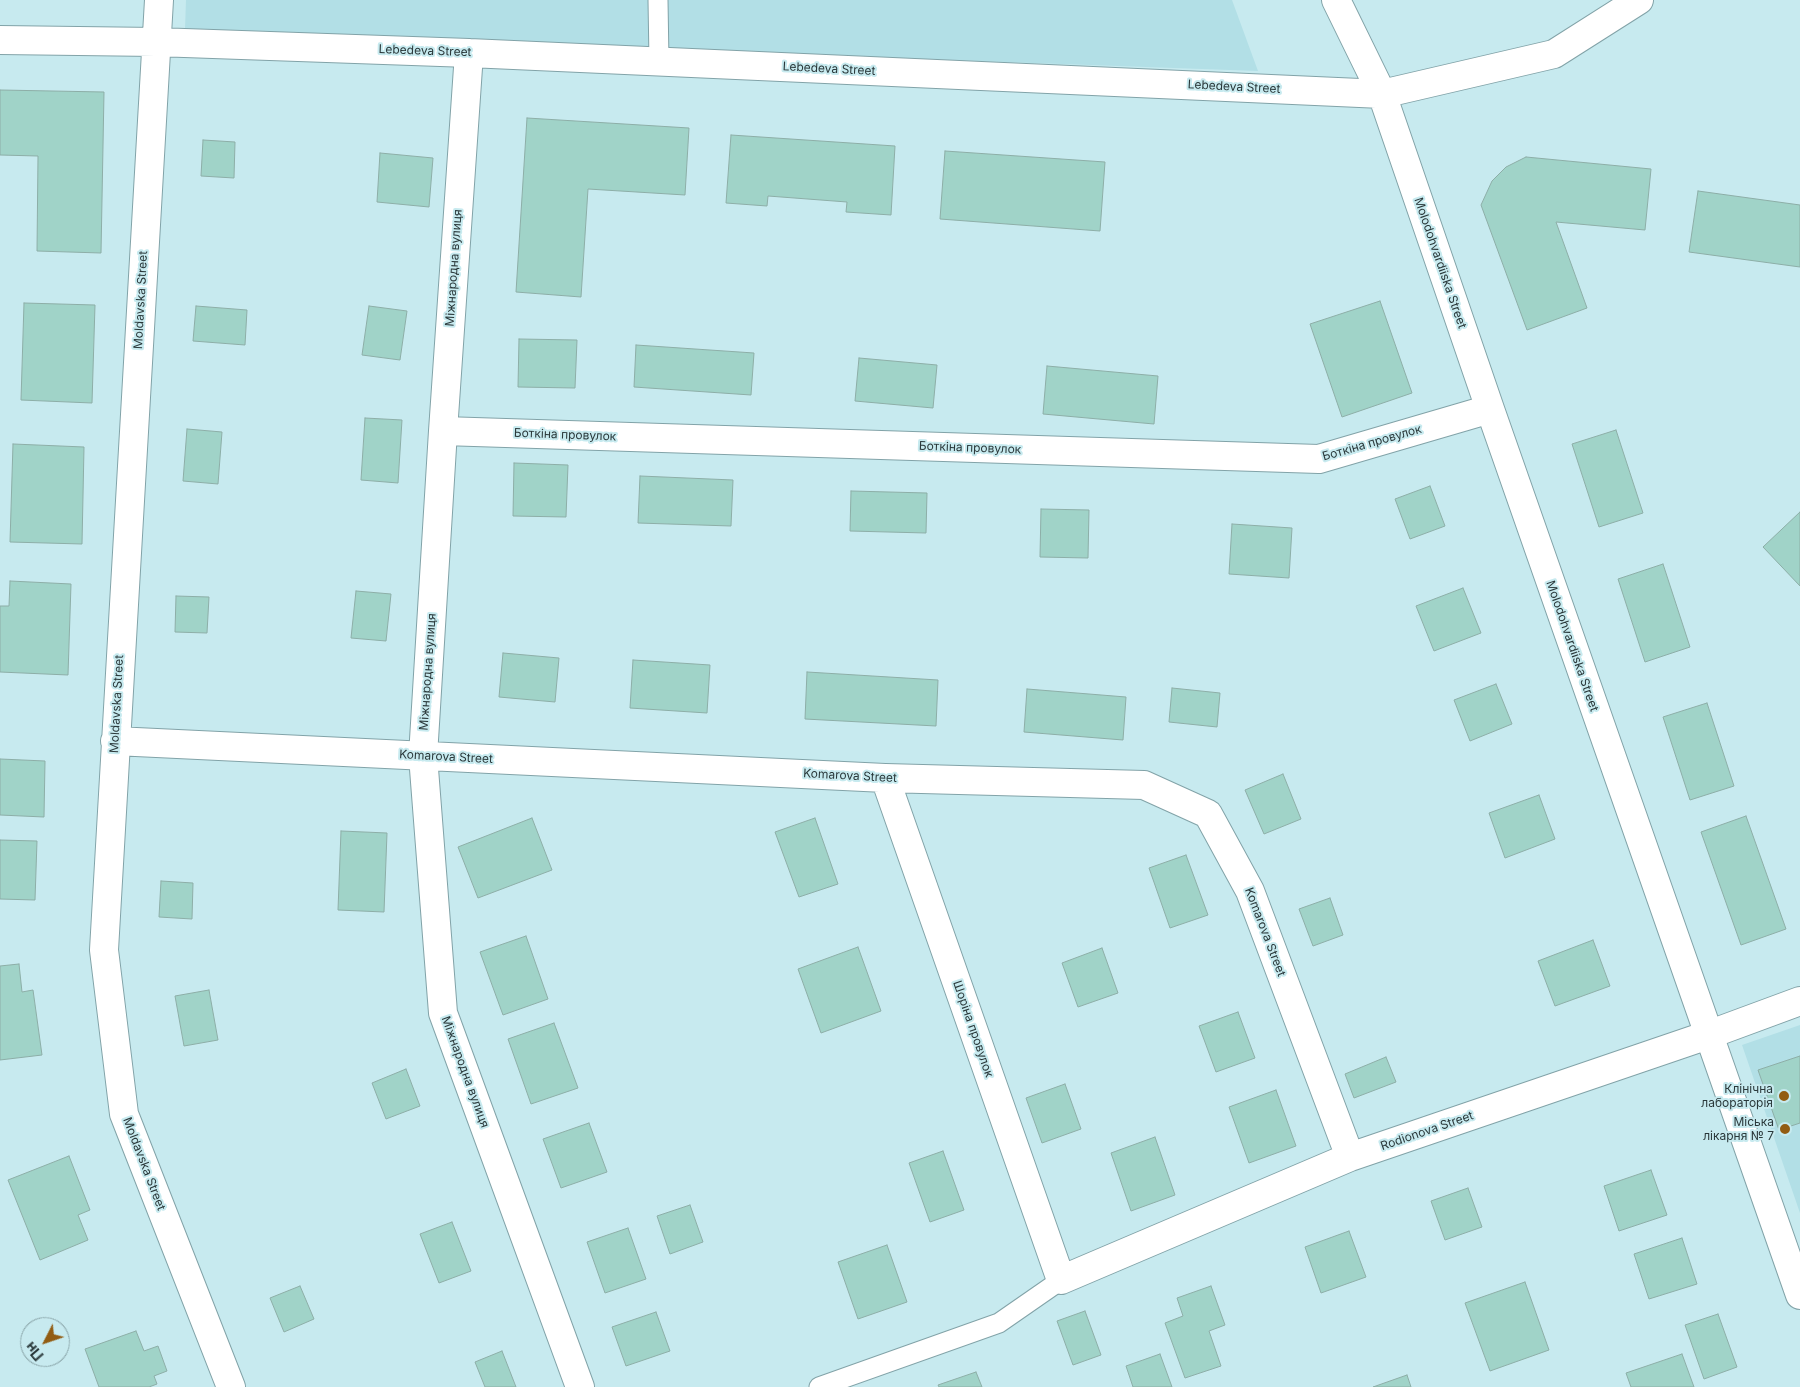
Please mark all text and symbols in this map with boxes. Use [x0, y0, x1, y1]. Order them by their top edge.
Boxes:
street label: Lebedeva Street [378, 42, 472, 60]
street label: Lebedeva Street [782, 59, 876, 79]
street label: Lebedeva Street [1187, 77, 1281, 97]
street label: Molodohvardiiska Street [1411, 196, 1469, 330]
street label: Міжнародна вулиця [443, 209, 465, 327]
street label: Moldavska Street [131, 250, 151, 350]
street label: Боткіна провулок [1321, 422, 1423, 464]
street label: Боткіна провулок [514, 426, 616, 444]
street label: Боткіна провулок [919, 439, 1021, 457]
street label: Molodohvardiiska Street [1543, 579, 1601, 713]
street label: Міжнародна вулиця [417, 613, 439, 731]
street label: Moldavska Street [107, 654, 127, 754]
street label: Komarova Street [399, 747, 493, 767]
street label: Komarova Street [803, 766, 897, 786]
street label: Komarova Street [1241, 886, 1289, 978]
street label: Шоріна провулок [950, 979, 996, 1079]
street label: Міжнародна вулиця [438, 1014, 492, 1130]
place label: Клінічна лабораторія [1701, 1082, 1773, 1110]
marker: Клінічна лабораторія [1777, 1089, 1791, 1103]
street label: Rodionova Street [1379, 1108, 1475, 1154]
street label: Moldavska Street [120, 1115, 168, 1213]
place label: Міська лікарня № 7 [1703, 1115, 1774, 1143]
marker: Міська лікарня № 7 [1778, 1122, 1792, 1136]
north arrow [20, 1317, 70, 1367]
text: Пн [21, 1339, 47, 1364]

